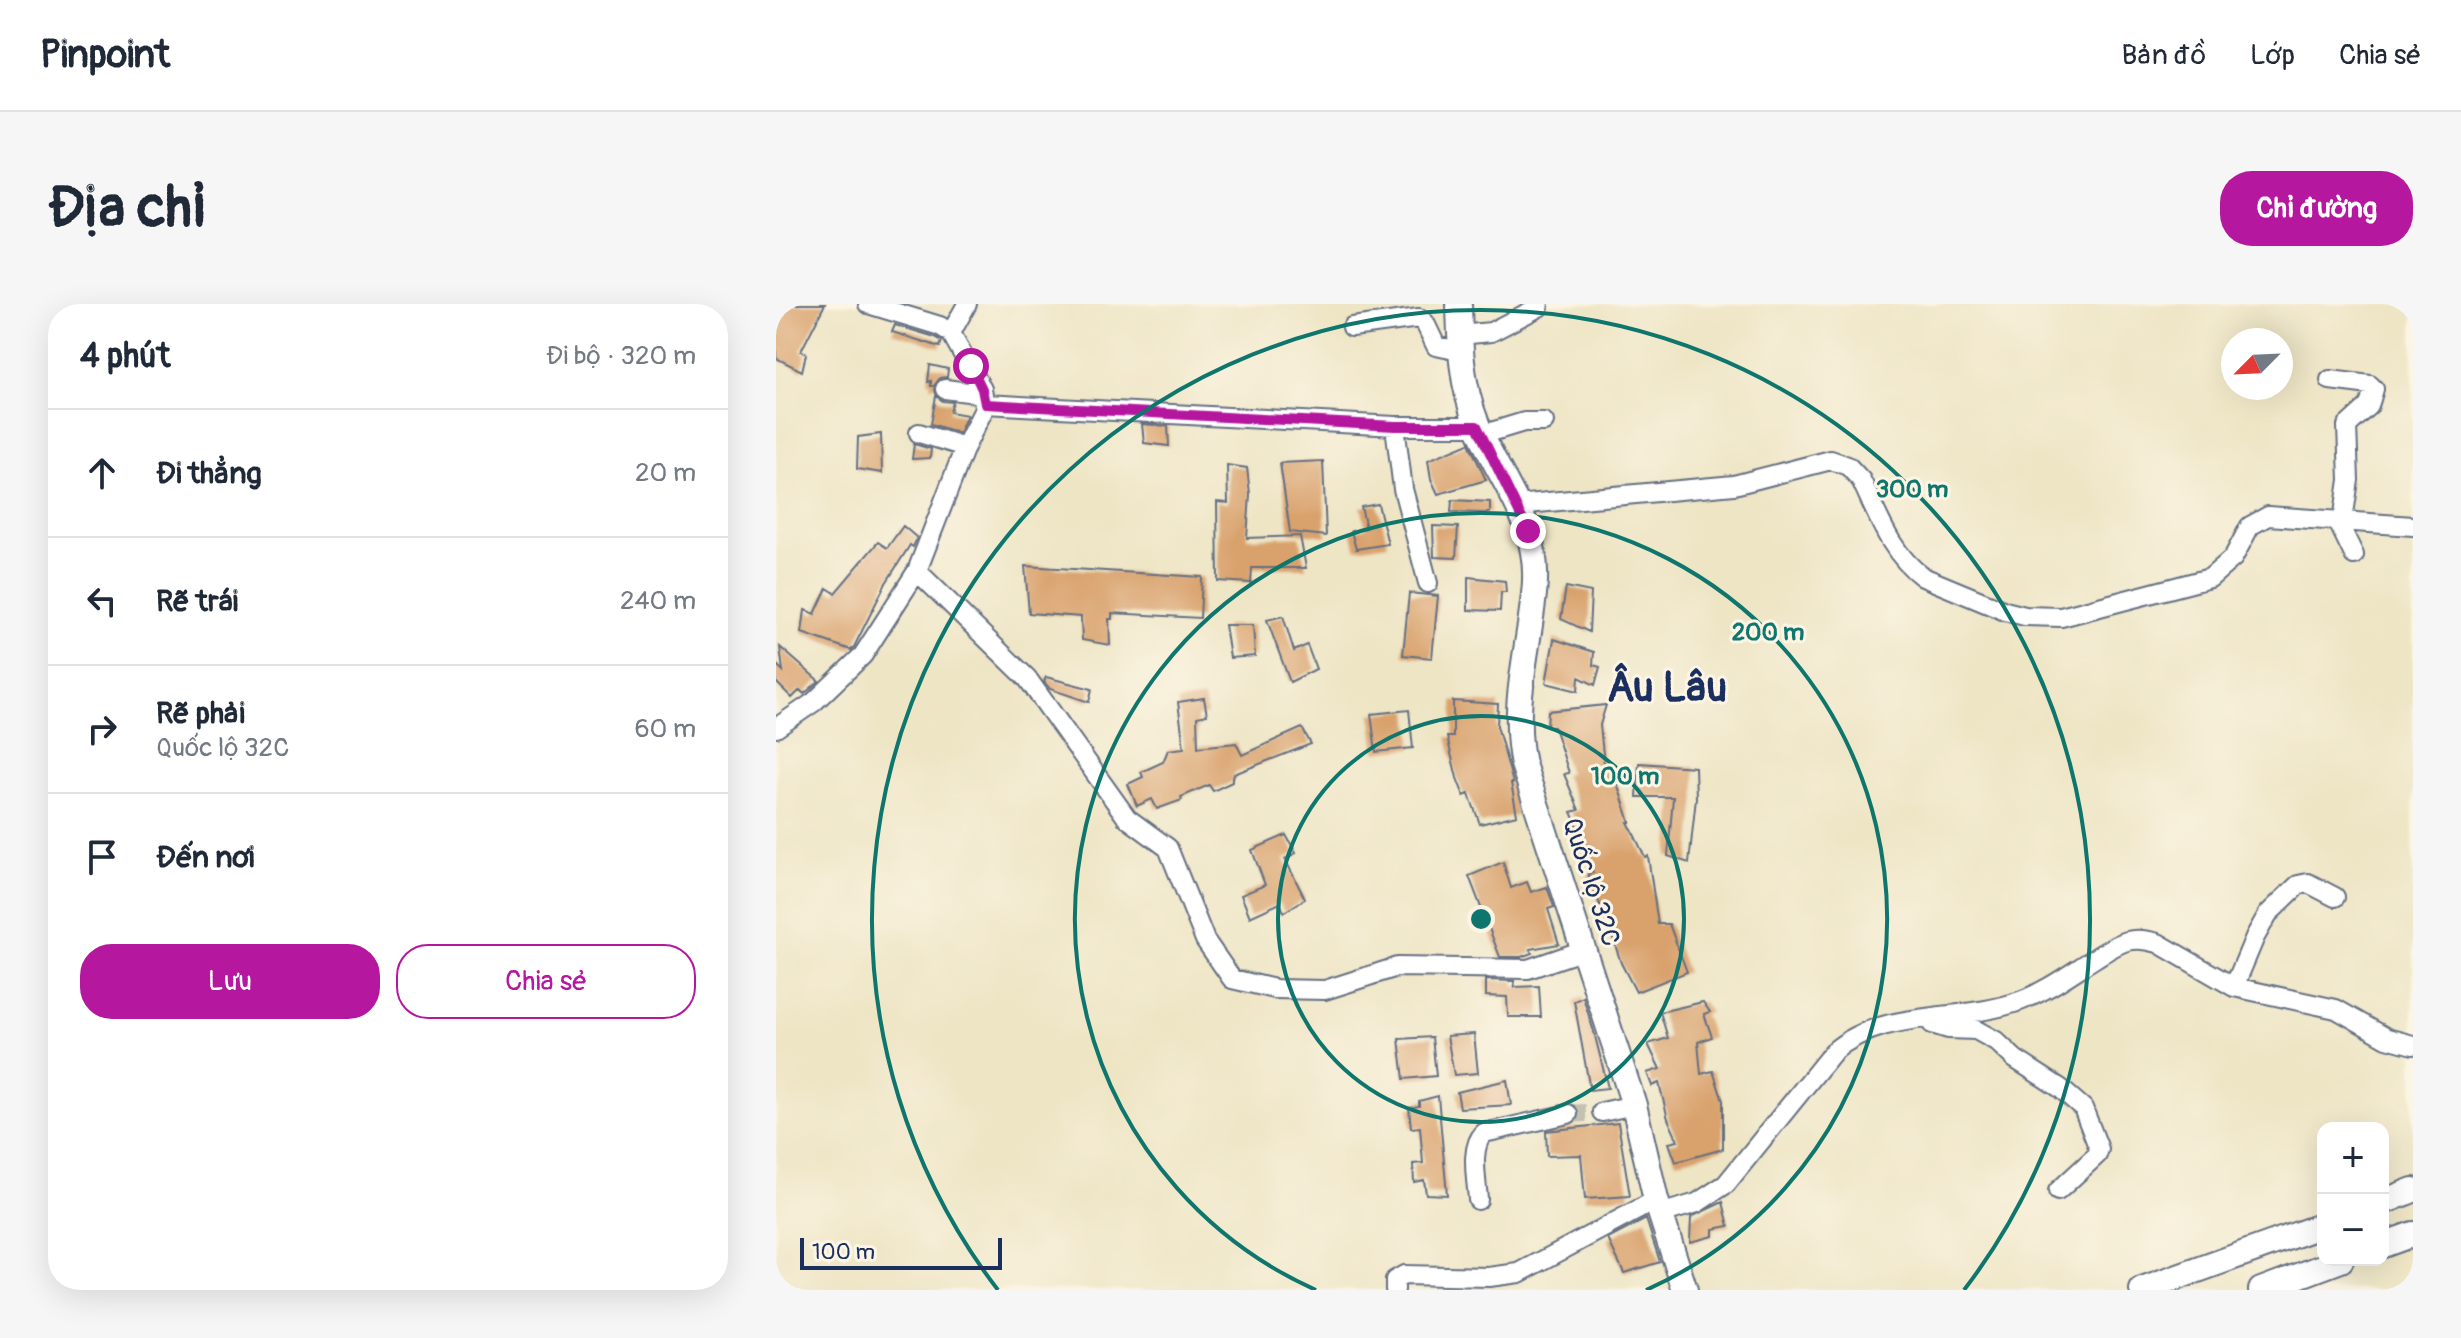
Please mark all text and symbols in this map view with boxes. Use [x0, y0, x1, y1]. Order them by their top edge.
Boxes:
text: Pinpoint [40, 31, 170, 79]
text: Bản đồ [2122, 38, 2206, 73]
text: Lớp [2250, 38, 2295, 73]
text: Chia sẻ [2339, 38, 2421, 73]
button: Chỉ đường [2220, 171, 2413, 246]
text: Địa chỉ [48, 174, 206, 243]
north arrow [2221, 328, 2293, 400]
text: 4 phút [80, 335, 170, 378]
text: Đi bộ · 320 m [546, 340, 696, 372]
route start [953, 348, 989, 384]
icon: ahead [80, 451, 124, 495]
text: Đi thẳng [156, 455, 262, 492]
text: 20 m [635, 457, 696, 489]
text: 300 m [1876, 475, 1948, 504]
route end [1510, 513, 1546, 549]
icon: left [80, 579, 124, 623]
text: Rẽ trái [156, 583, 238, 620]
text: 240 m [620, 585, 696, 617]
text: 200 m [1732, 618, 1804, 647]
district label: Âu Lâu [1607, 662, 1727, 714]
text: Rẽ phải [156, 695, 245, 732]
icon: right [80, 707, 124, 751]
text: 60 m [634, 713, 696, 745]
text: Quốc lộ 32C [156, 732, 289, 764]
text: 100 m [1591, 762, 1659, 791]
street label: Quốc lộ 32C [1555, 814, 1627, 950]
icon: arrive [80, 835, 124, 879]
text: Đến nơi [156, 839, 254, 876]
centre of rings [1467, 905, 1495, 933]
button: Lưu [80, 944, 380, 1019]
button: Chia sẻ [396, 944, 696, 1019]
map controls [2317, 1122, 2389, 1266]
button: + [2317, 1122, 2389, 1194]
button: − [2317, 1194, 2389, 1266]
scale bar [800, 1234, 1002, 1270]
text: 100 m [812, 1238, 875, 1266]

